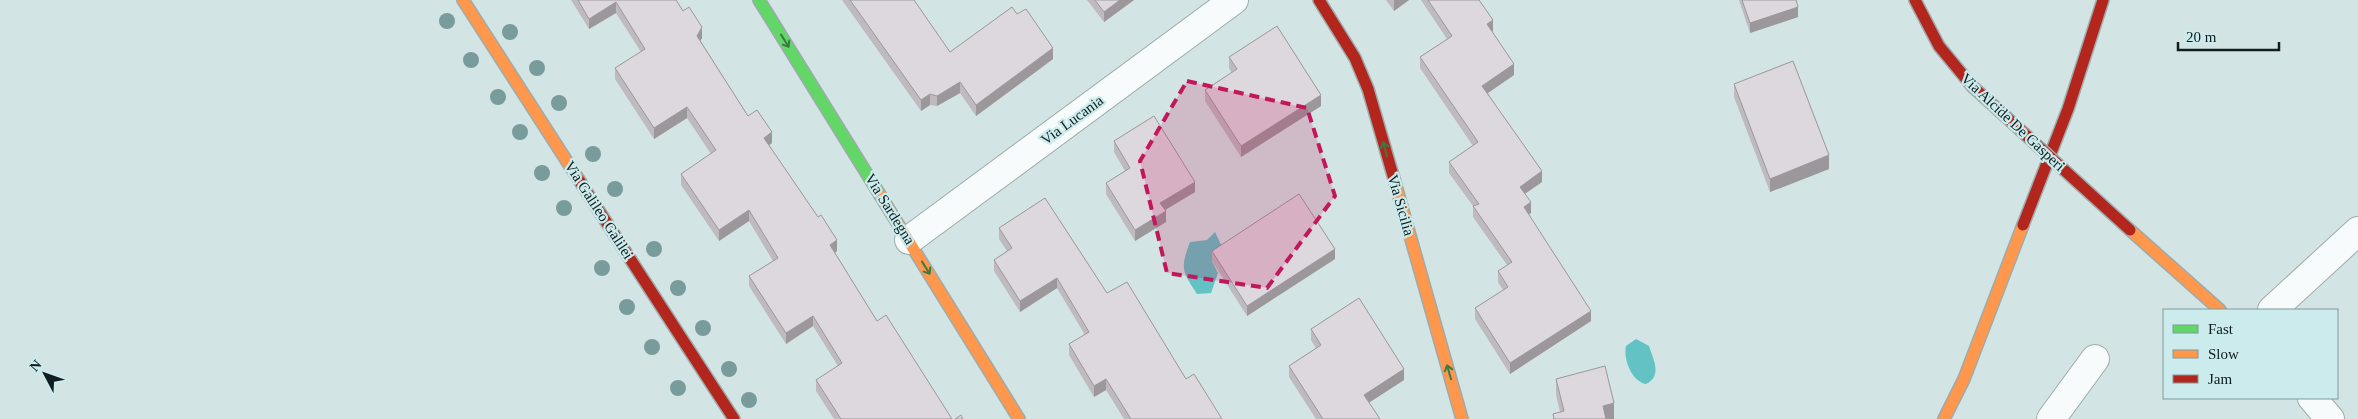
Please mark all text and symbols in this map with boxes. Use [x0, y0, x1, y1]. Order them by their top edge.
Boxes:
scale bar [2178, 20, 2279, 52]
text: 20 m [2186, 29, 2217, 45]
one-way arrow [780, 34, 790, 48]
street label: Via Alcide De Gasperi [1958, 70, 2068, 174]
street label: Via Lucania [1038, 92, 1106, 148]
one-way arrow [1379, 141, 1389, 157]
street label: Via Galileo Galilei [561, 158, 637, 262]
street label: Via Sardegna [862, 171, 918, 248]
street label: Via Sicilia [1385, 173, 1417, 238]
one-way arrow [922, 261, 932, 275]
legend [2163, 309, 2338, 399]
text: Fast [2208, 321, 2234, 337]
text: Slow [2208, 346, 2239, 362]
north arrow [20, 349, 70, 399]
text: N [27, 357, 45, 375]
one-way arrow [1443, 365, 1453, 381]
text: Jam [2208, 371, 2232, 387]

